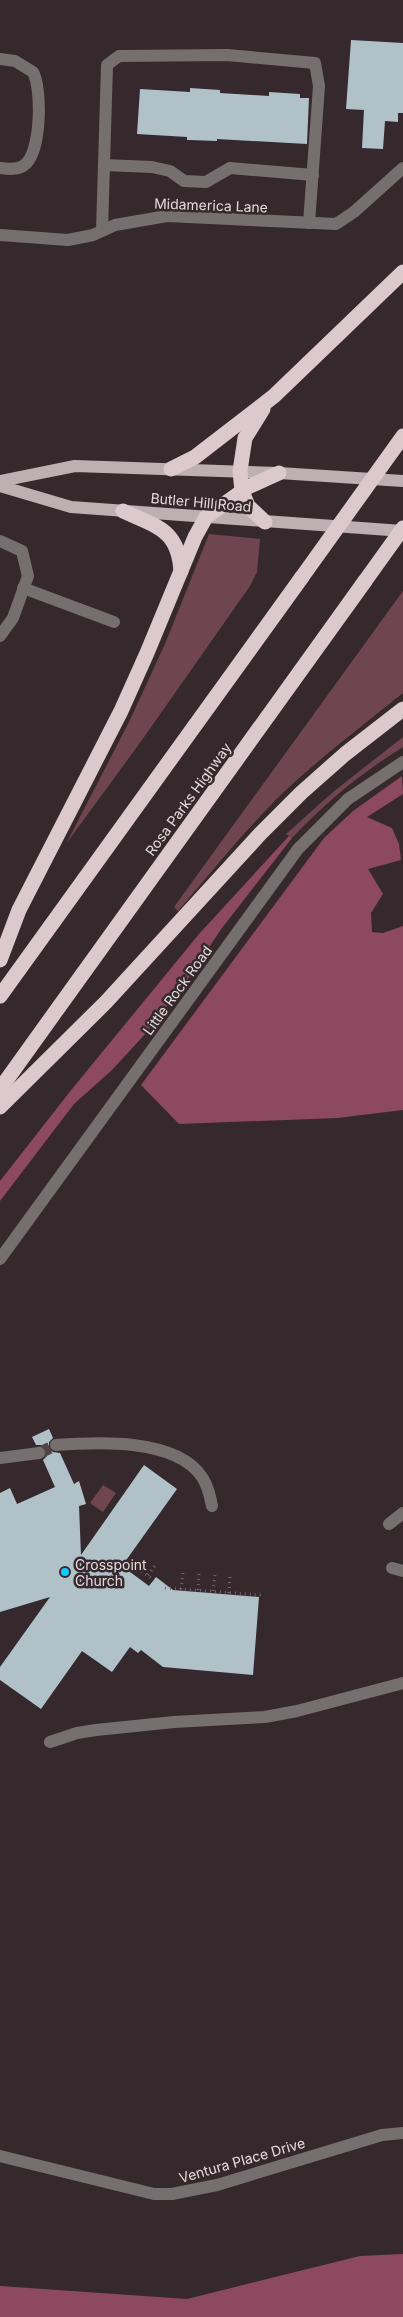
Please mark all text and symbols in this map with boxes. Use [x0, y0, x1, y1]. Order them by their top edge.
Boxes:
street label: Midamerica Lane [154, 195, 268, 215]
street label: Butler Hill Road [150, 489, 252, 515]
street label: Rosa Parks Highway [141, 739, 235, 859]
street label: Little Rock Road [139, 942, 215, 1038]
place label: Crosspoint Church [75, 1556, 147, 1589]
marker: Crosspoint Church [59, 1566, 71, 1578]
street label: Ventura Place Drive [177, 2134, 307, 2186]

